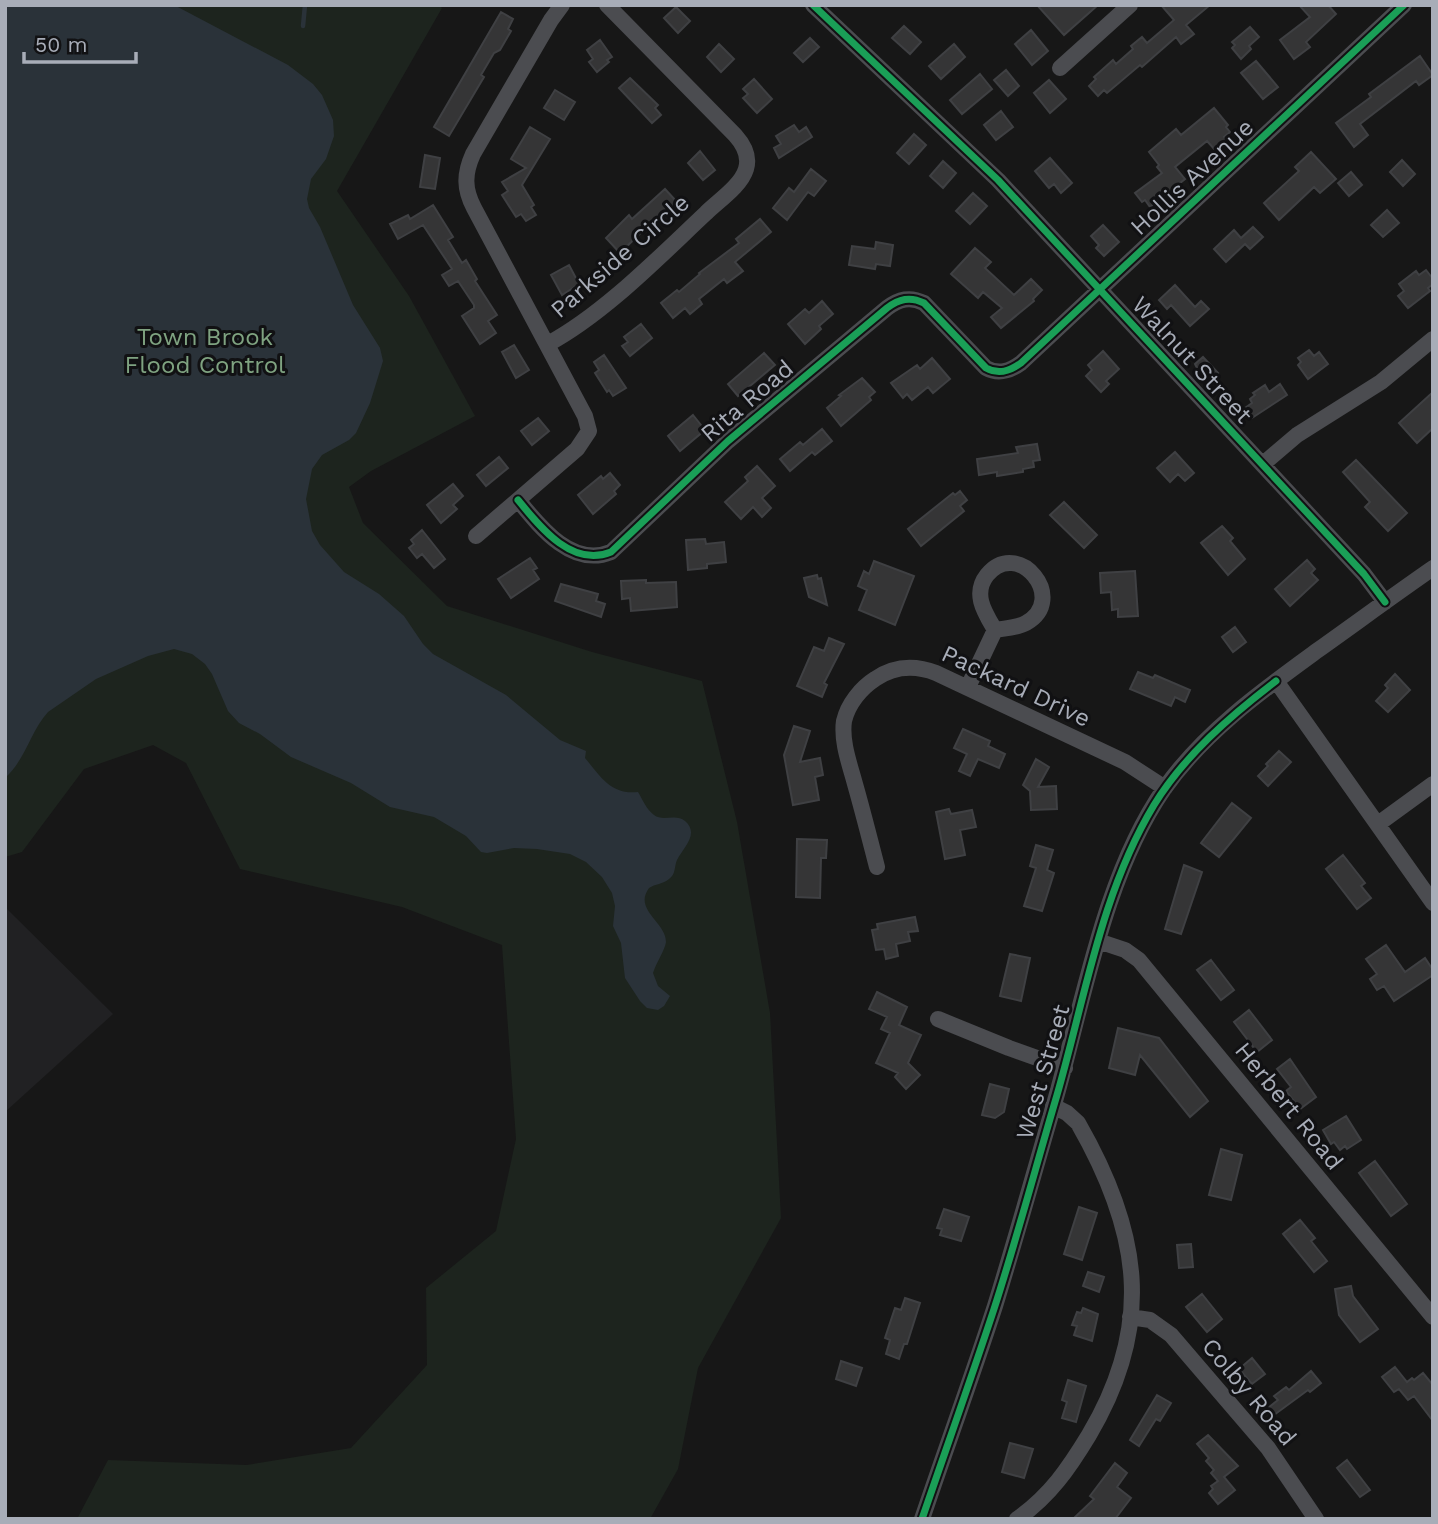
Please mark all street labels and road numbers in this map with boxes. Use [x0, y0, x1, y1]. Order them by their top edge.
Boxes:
street label: Hollis Avenue [1125, 113, 1259, 241]
street label: Parkside Circle [545, 188, 695, 324]
street label: Walnut Street [1126, 291, 1258, 429]
street label: Rita Road [695, 354, 799, 448]
street label: Packard Drive [937, 639, 1095, 733]
street label: West Street [1010, 1001, 1076, 1143]
street label: Herbert Road [1229, 1037, 1349, 1175]
street label: Colby Road [1196, 1333, 1302, 1451]

